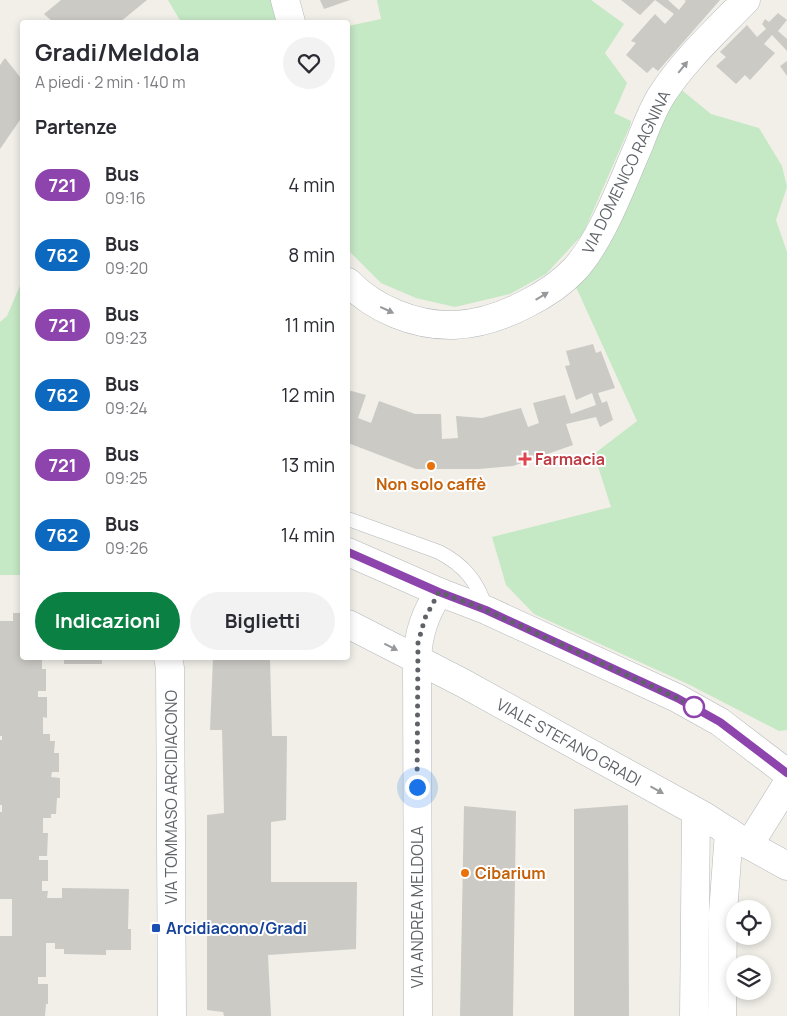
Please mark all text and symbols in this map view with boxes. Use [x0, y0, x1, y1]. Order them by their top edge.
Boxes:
text: Gradi/Meldola [35, 35, 200, 68]
button: heart [283, 37, 335, 89]
one-way arrow [677, 61, 688, 74]
text: A piedi · 2 min · 140 m [35, 71, 186, 93]
street label: VIA DOMENICO RAGNINA [577, 87, 675, 257]
text: Partenze [35, 114, 117, 140]
text: Bus [105, 161, 139, 187]
text: 4 min [288, 172, 335, 198]
text: 721 [48, 173, 77, 197]
text: 09:16 [105, 187, 146, 209]
text: Bus [105, 231, 139, 257]
text: 8 min [288, 242, 335, 268]
text: 762 [47, 243, 78, 267]
text: 09:20 [105, 257, 148, 279]
one-way arrow [535, 291, 548, 300]
text: Bus [105, 301, 139, 327]
one-way arrow [380, 306, 394, 314]
text: 11 min [285, 312, 335, 338]
text: 721 [48, 313, 77, 337]
text: 09:23 [105, 327, 147, 349]
text: Bus [105, 371, 139, 397]
text: 12 min [281, 382, 335, 408]
text: 762 [47, 383, 78, 407]
text: 09:24 [105, 397, 148, 419]
text: Bus [105, 441, 139, 467]
place label: Farmacia [535, 448, 605, 470]
text: 13 min [281, 452, 335, 478]
text: 721 [48, 453, 77, 477]
marker: Farmacia [519, 453, 531, 465]
marker: Non solo caffè [425, 460, 437, 472]
text: 09:25 [105, 467, 148, 489]
place label: Non solo caffè [376, 473, 486, 495]
text: Bus [105, 511, 139, 537]
text: 14 min [281, 522, 335, 548]
text: 762 [47, 523, 78, 547]
text: 09:26 [105, 537, 149, 559]
button: Indicazioni [35, 592, 180, 650]
button: Biglietti [190, 592, 335, 650]
one-way arrow [383, 643, 398, 651]
street label: VIA TOMMASO ARCIDIACONO [160, 689, 182, 904]
street label: VIALE STEFANO GRADI [493, 693, 645, 791]
unlabelled marker [683, 696, 705, 718]
your location [405, 775, 430, 800]
one-way arrow [650, 786, 664, 795]
street label: VIA ANDREA MELDOLA [406, 826, 428, 988]
place label: Cibarium [475, 862, 546, 884]
marker: Cibarium [459, 867, 471, 879]
map controls [726, 900, 771, 1000]
button: locate [726, 900, 771, 945]
place label: Arcidiacono/Gradi [166, 917, 307, 939]
marker: Arcidiacono/Gradi [150, 922, 162, 934]
button: layers [726, 955, 771, 1000]

